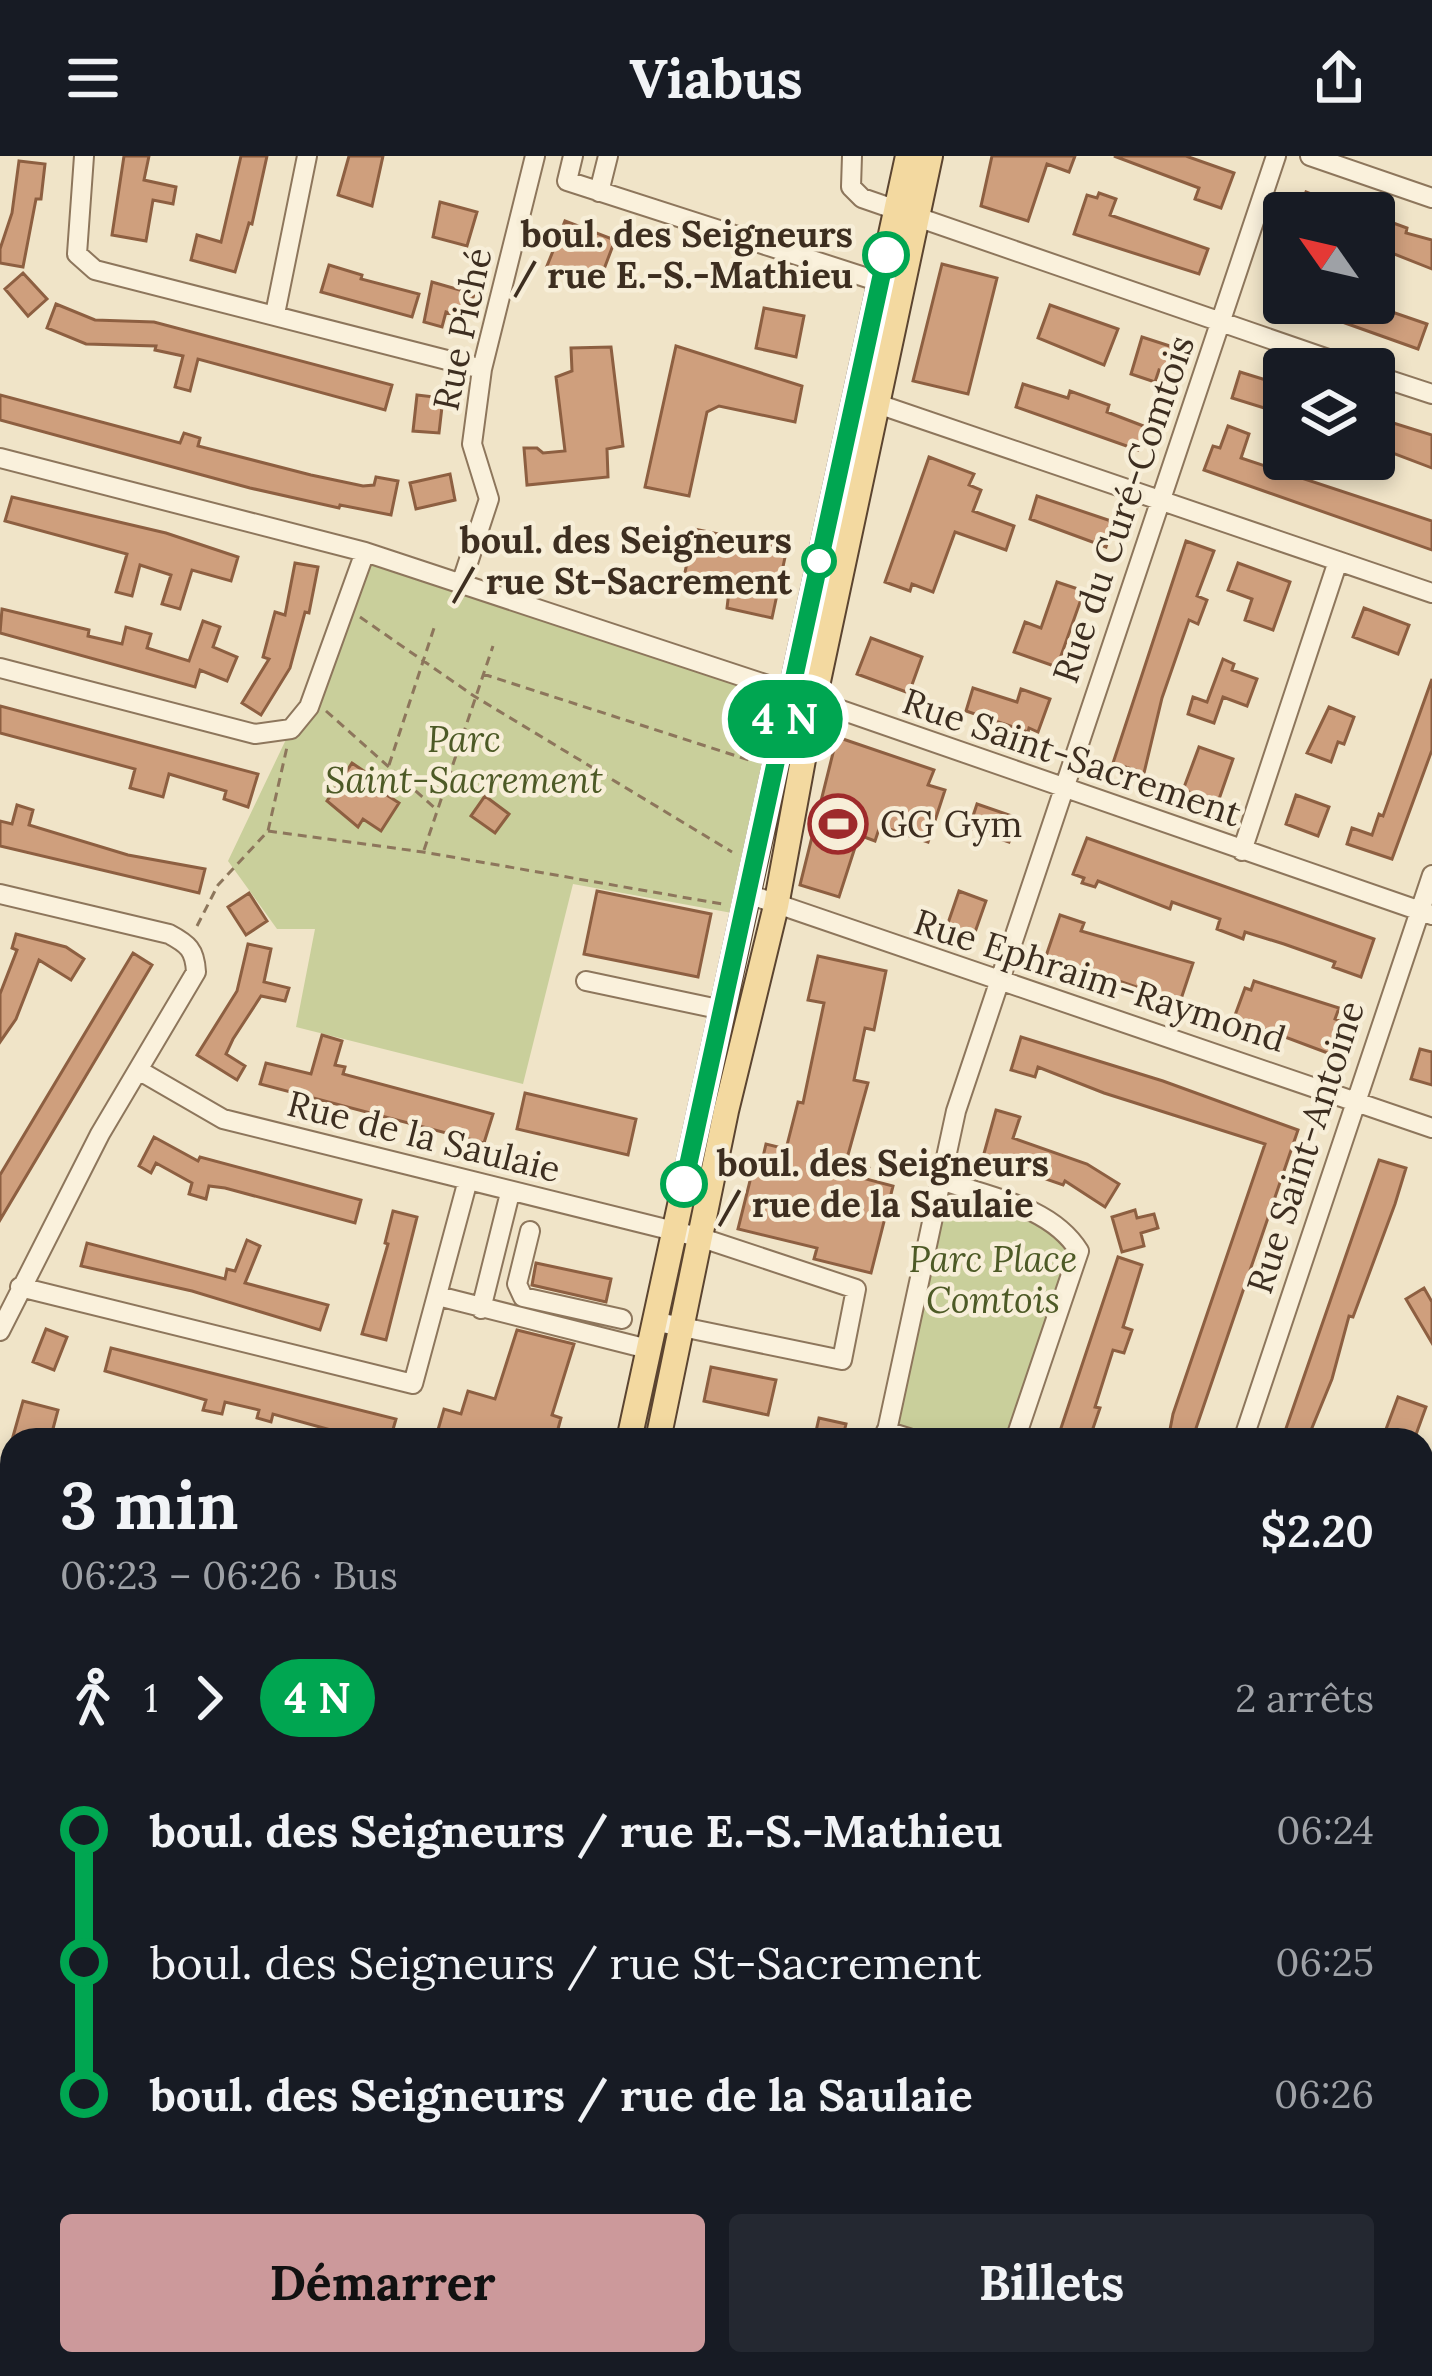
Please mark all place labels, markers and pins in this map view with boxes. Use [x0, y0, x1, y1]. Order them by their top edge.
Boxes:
place label: boul. des Seigneurs / rue E.-S.-Mathieu [512, 211, 853, 298]
marker: boul. des Seigneurs / rue E.-S.-Mathieu [864, 233, 908, 277]
place label: boul. des Seigneurs / rue St-Sacrement [451, 517, 793, 604]
marker: boul. des Seigneurs / rue St-Sacrement [803, 545, 835, 577]
sports icon: GG Gym [807, 793, 869, 855]
place label: GG Gym [880, 801, 1022, 847]
place label: boul. des Seigneurs / rue de la Saulaie [716, 1140, 1049, 1227]
marker: boul. des Seigneurs / rue de la Saulaie [662, 1162, 706, 1206]

